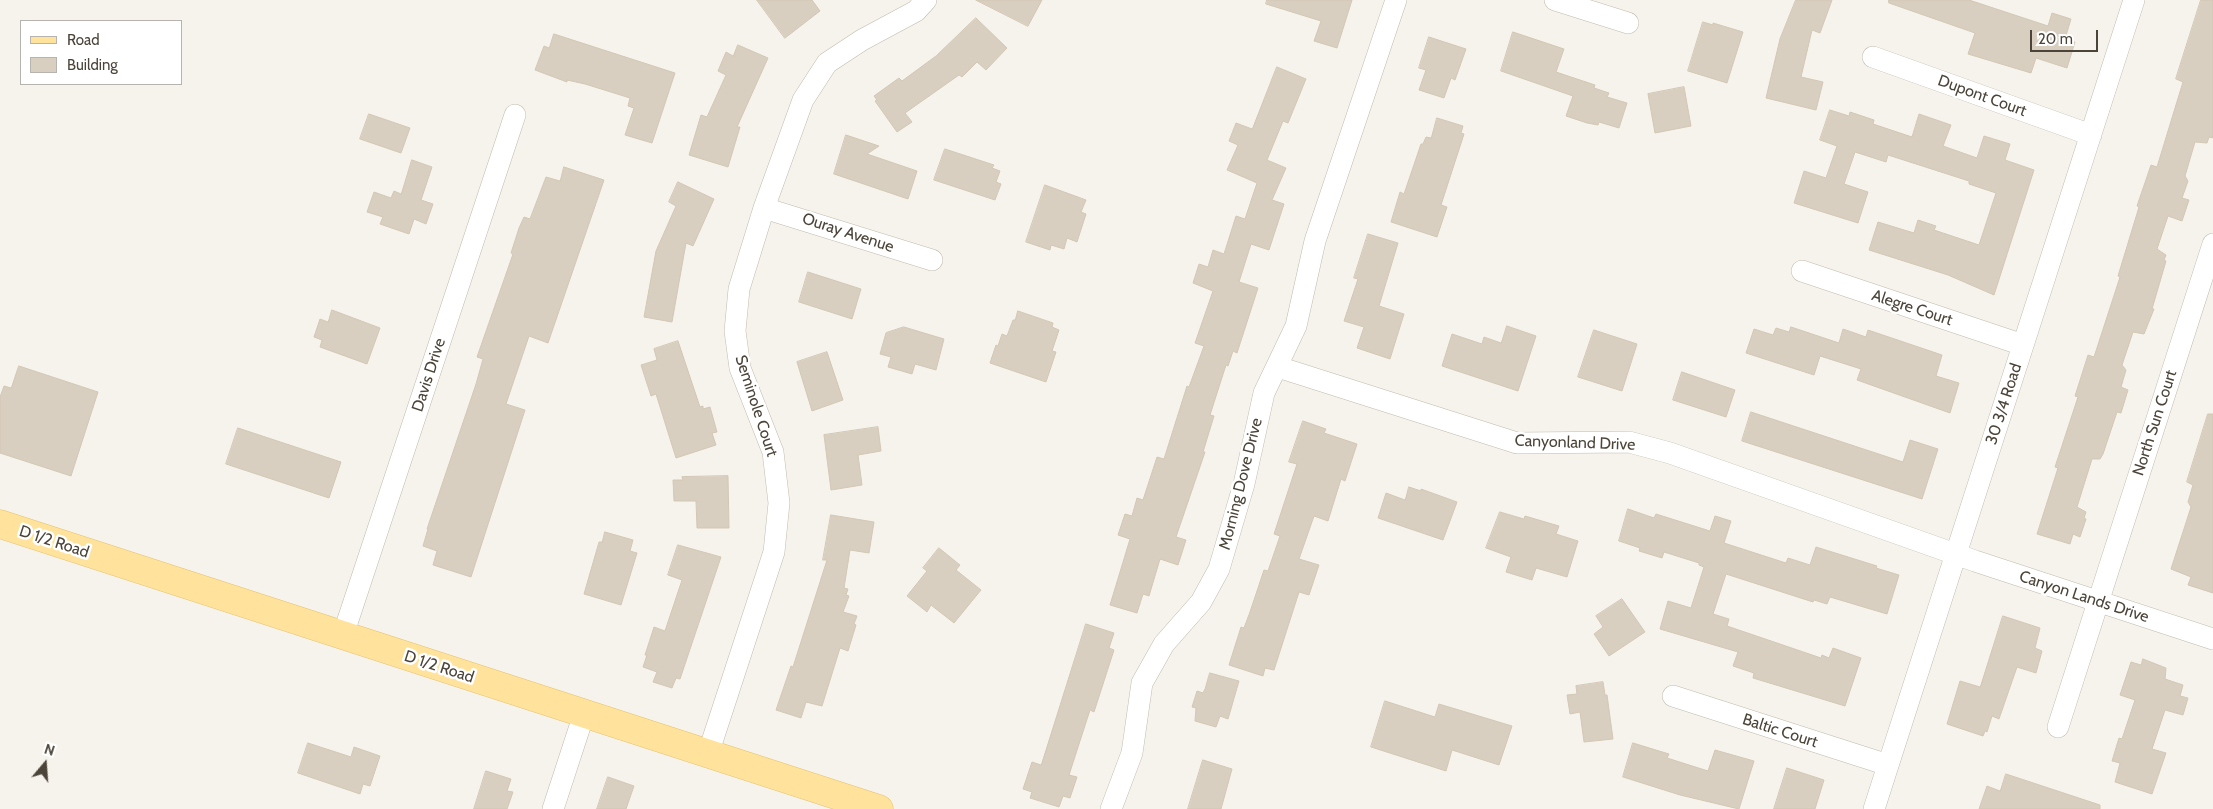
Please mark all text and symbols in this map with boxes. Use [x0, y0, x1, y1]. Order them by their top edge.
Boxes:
legend [20, 20, 182, 85]
scale bar [2033, 20, 2100, 52]
text: 20 m [2038, 30, 2073, 48]
text: Road [67, 31, 100, 49]
text: Building [67, 56, 118, 74]
street label: Dupont Court [1935, 71, 2029, 121]
street label: Ouray Avenue [800, 209, 896, 257]
street label: Alegre Court [1869, 286, 1955, 330]
street label: Davis Drive [408, 336, 450, 414]
street label: Seminole Court [731, 353, 781, 459]
street label: 30 3/4 Road [1982, 361, 2026, 447]
street label: North Sun Court [2129, 368, 2181, 478]
street label: Morning Dove Drive [1215, 416, 1267, 552]
street label: Canyonland Drive [1514, 431, 1636, 455]
street label: D 1/2 Road [17, 522, 91, 562]
street label: Canyon Lands Drive [2017, 567, 2151, 627]
street label: D 1/2 Road [402, 647, 476, 687]
street label: Baltic Court [1740, 710, 1820, 752]
north arrow [20, 739, 70, 789]
text: N [42, 740, 57, 760]

